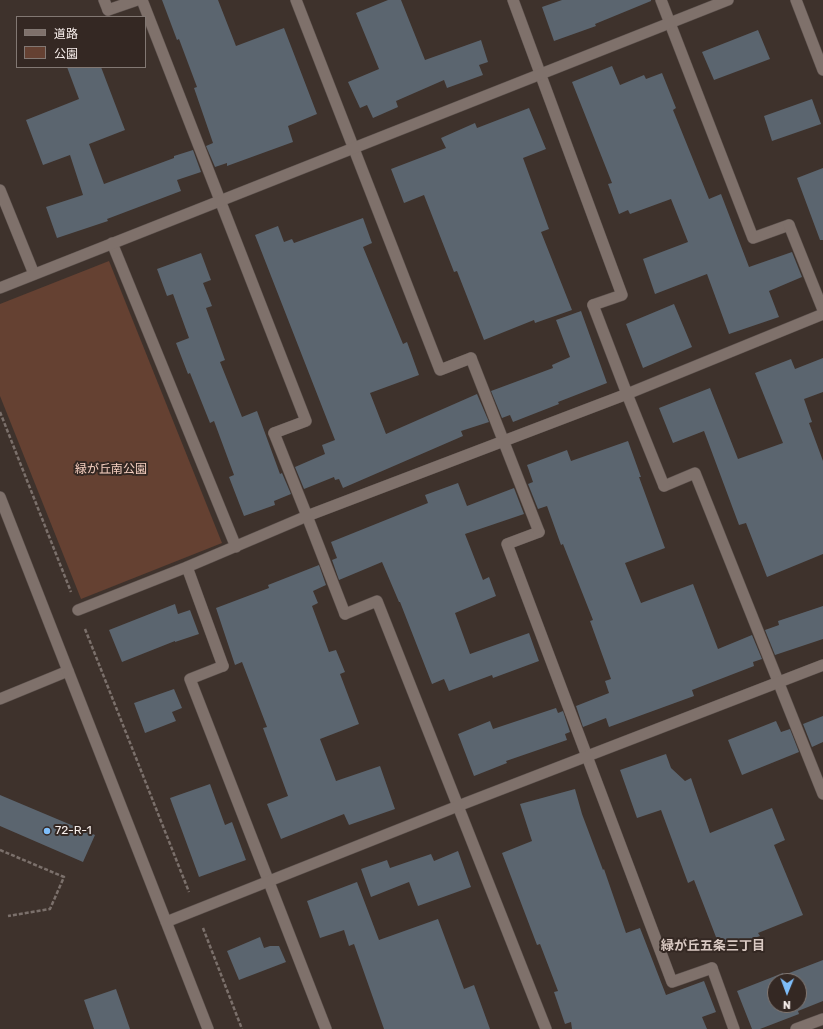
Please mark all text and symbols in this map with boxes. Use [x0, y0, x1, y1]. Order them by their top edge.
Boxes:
legend [16, 16, 146, 68]
text: 道路 [54, 27, 78, 41]
text: 公園 [54, 47, 78, 61]
park label: 緑が丘南公園 [75, 463, 147, 477]
place label: 72-R-1 [55, 824, 92, 838]
marker: 72-R-1 [42, 826, 52, 836]
district label: 緑が丘五条三丁目 [661, 938, 765, 954]
north arrow [767, 973, 807, 1013]
text: N [783, 998, 791, 1011]

